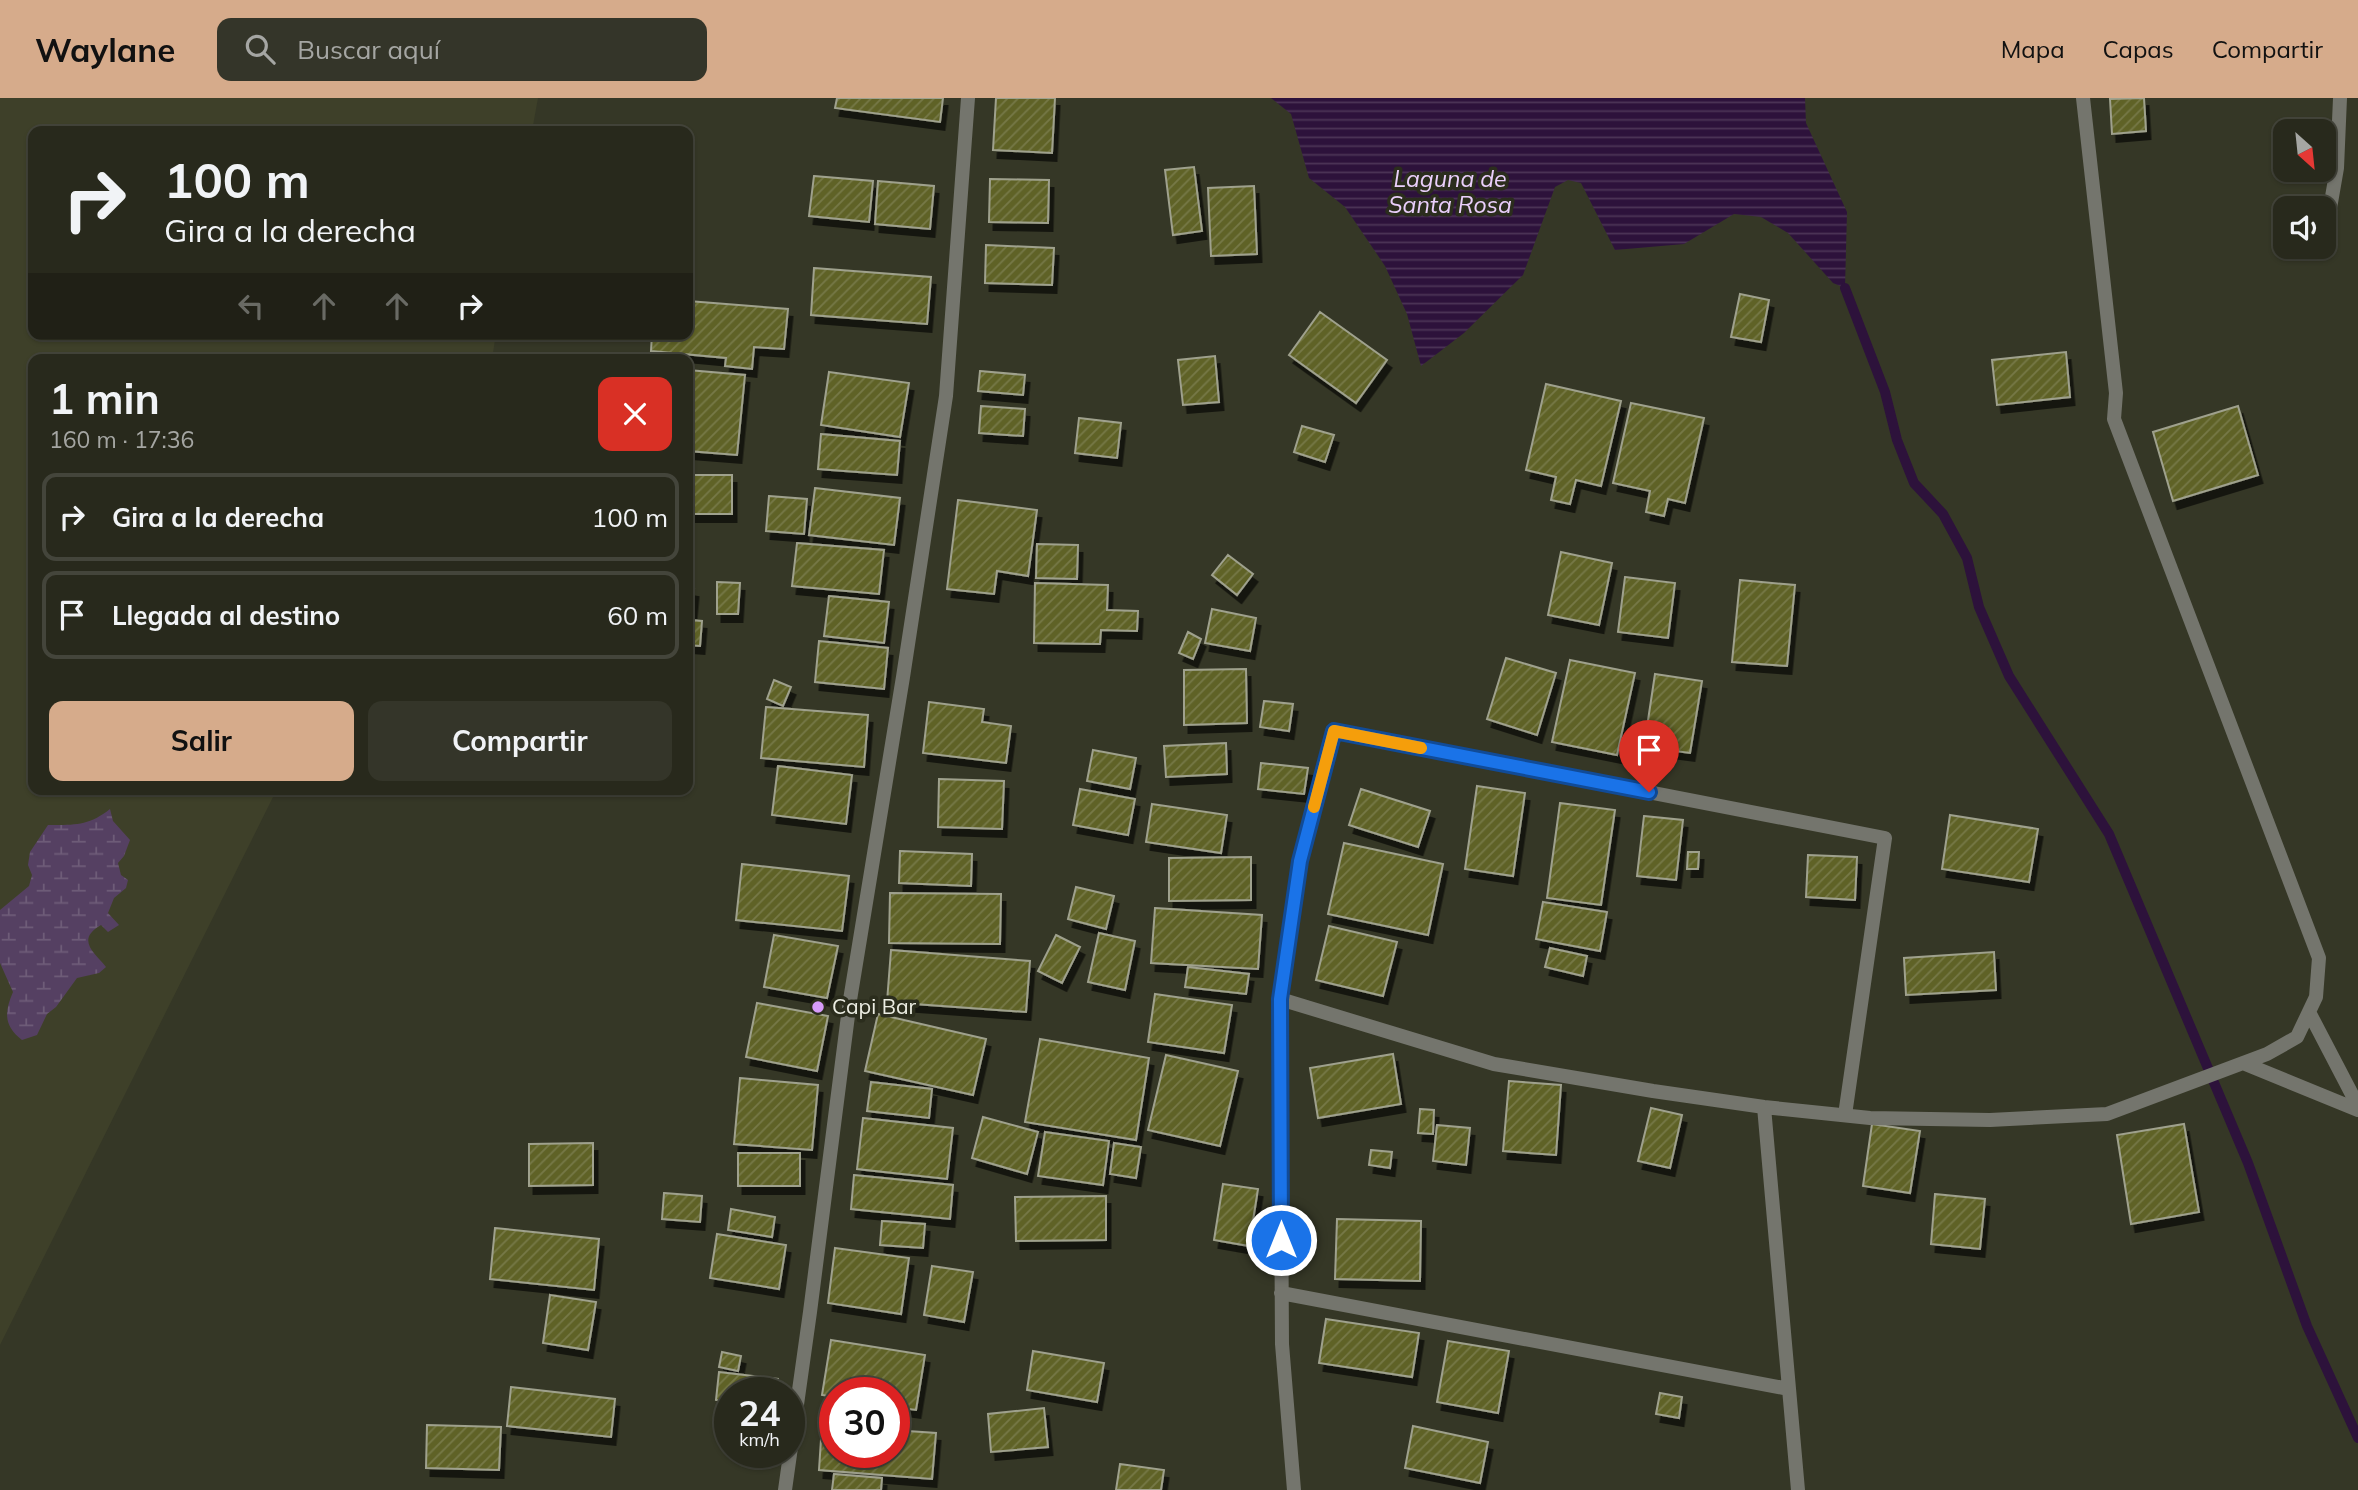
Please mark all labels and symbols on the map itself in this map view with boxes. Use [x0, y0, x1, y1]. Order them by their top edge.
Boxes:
north arrow [2273, 119, 2336, 182]
water label: Laguna de Santa Rosa [1388, 164, 1512, 219]
pin [1619, 720, 1679, 792]
place label: Capi Bar [832, 993, 917, 1019]
marker: Capi Bar [810, 999, 826, 1015]
position arrow [1244, 1203, 1318, 1277]
speed limit sign: 30 [819, 1377, 910, 1468]

